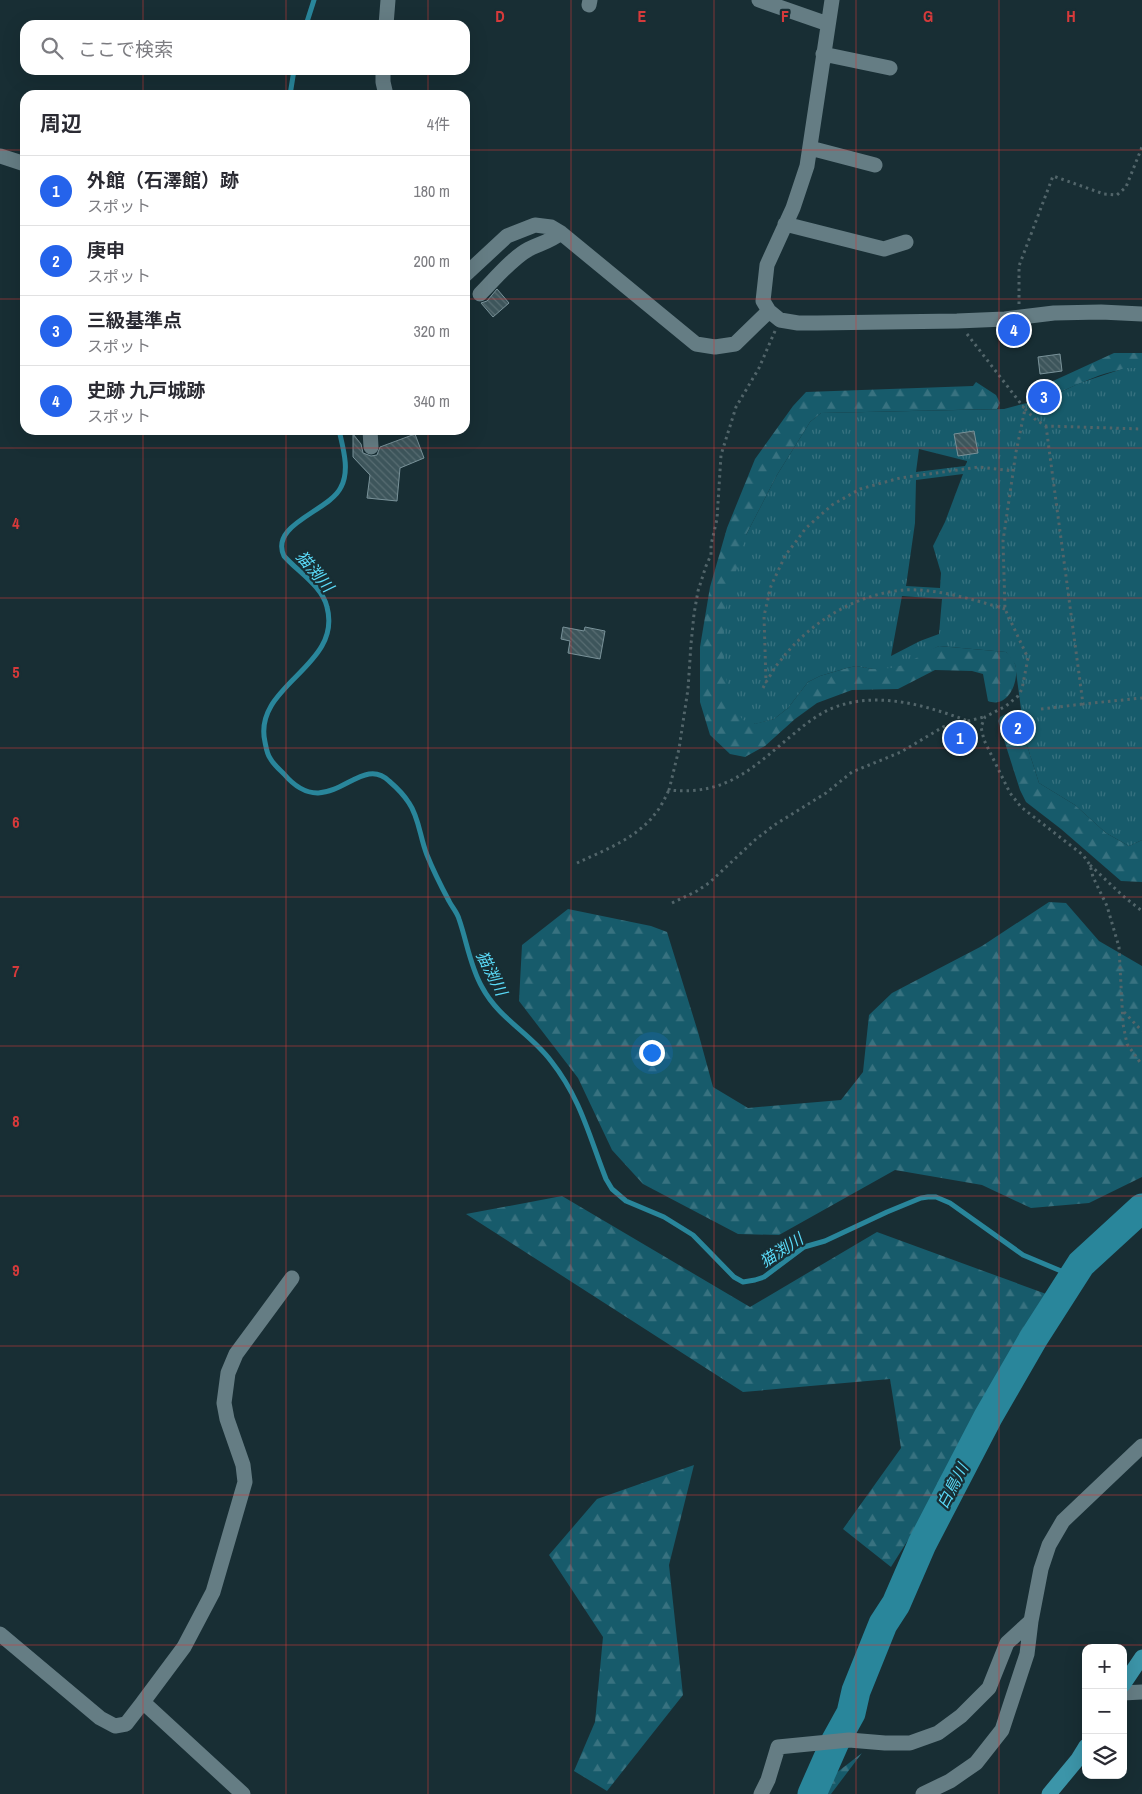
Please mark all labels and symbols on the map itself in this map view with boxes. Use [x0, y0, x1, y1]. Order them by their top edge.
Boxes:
text: D [495, 5, 505, 27]
text: E [638, 5, 647, 27]
text: F [781, 5, 789, 27]
text: G [923, 5, 933, 27]
text: H [1066, 5, 1076, 27]
pin: 4 [998, 311, 1030, 349]
pin: 3 [1028, 378, 1060, 416]
text: 4 [12, 512, 20, 534]
water label: 猫渕川 [291, 546, 340, 598]
text: 5 [12, 661, 20, 683]
pin: 2 [1002, 709, 1034, 747]
pin: 1 [944, 719, 976, 757]
text: 6 [12, 811, 20, 833]
water label: 猫渕川 [471, 947, 514, 1001]
text: 7 [12, 960, 20, 982]
your location [639, 1040, 665, 1066]
text: 8 [12, 1110, 20, 1132]
water label: 猫渕川 [755, 1227, 809, 1272]
text: 9 [12, 1259, 20, 1281]
water label: 白鳥川 [931, 1458, 974, 1512]

